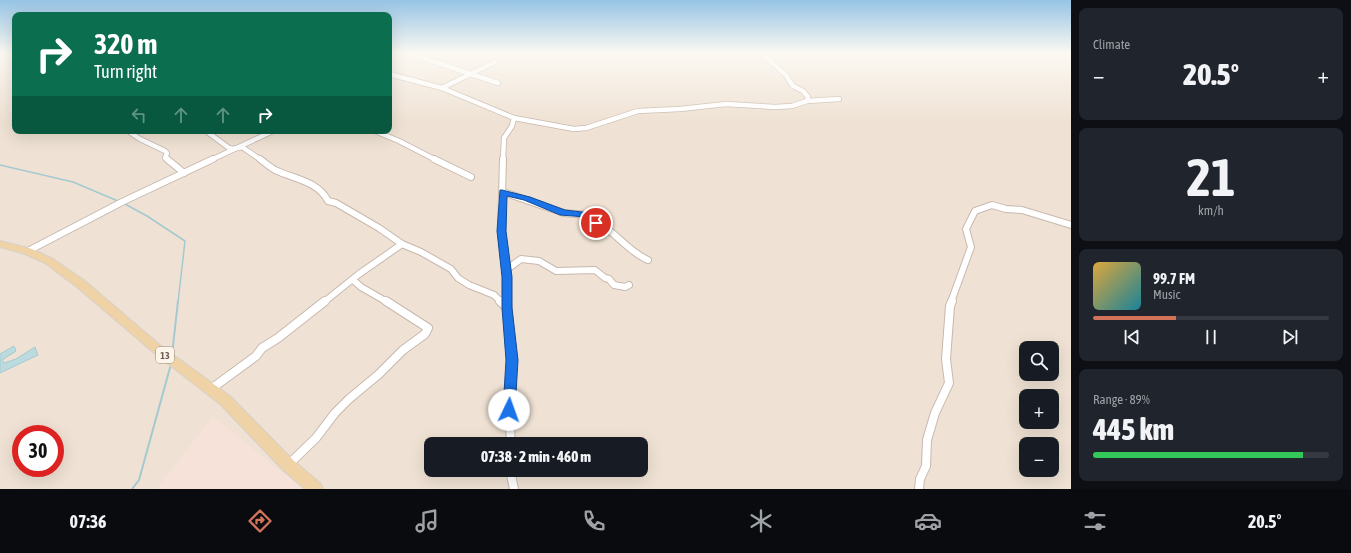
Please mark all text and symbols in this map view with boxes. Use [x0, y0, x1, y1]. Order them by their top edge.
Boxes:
icon: right [28, 28, 80, 80]
text: 320 m [94, 28, 157, 60]
text: Climate [1093, 37, 1130, 52]
text: 20.5° [1183, 57, 1239, 91]
text: Turn right [94, 61, 157, 82]
text: − [1093, 62, 1104, 88]
text: + [1318, 62, 1329, 88]
icon: left [128, 104, 150, 126]
icon: ahead [170, 104, 192, 126]
icon: ahead [212, 104, 234, 126]
icon: right [254, 104, 276, 126]
text: 21 [1187, 147, 1235, 207]
text: km/h [1198, 203, 1224, 218]
pin [579, 206, 613, 240]
icon: arrive [585, 212, 607, 234]
text: 99.7 FM [1153, 270, 1195, 287]
text: Music [1153, 287, 1180, 302]
icon: previous [1121, 326, 1143, 348]
icon: pause [1200, 326, 1222, 348]
icon: next [1279, 326, 1301, 348]
map controls [1019, 341, 1059, 477]
button: search [1019, 341, 1059, 381]
road number: 13 [156, 347, 174, 363]
position arrow [488, 389, 530, 431]
button: + [1019, 389, 1059, 429]
text: Range · 89% [1093, 392, 1150, 407]
text: 445 km [1093, 412, 1174, 446]
speed limit sign: 30 [12, 425, 64, 477]
button: − [1019, 437, 1059, 477]
text: 07:38 · 2 min · 460 m [481, 448, 591, 465]
icon: directions [246, 507, 274, 535]
icon: music [413, 507, 441, 535]
icon: phone [580, 507, 608, 535]
icon: climate [747, 507, 775, 535]
icon: car [914, 507, 942, 535]
icon: filters [1081, 507, 1109, 535]
text: 07:36 [70, 511, 107, 532]
text: 20.5° [1248, 511, 1281, 532]

